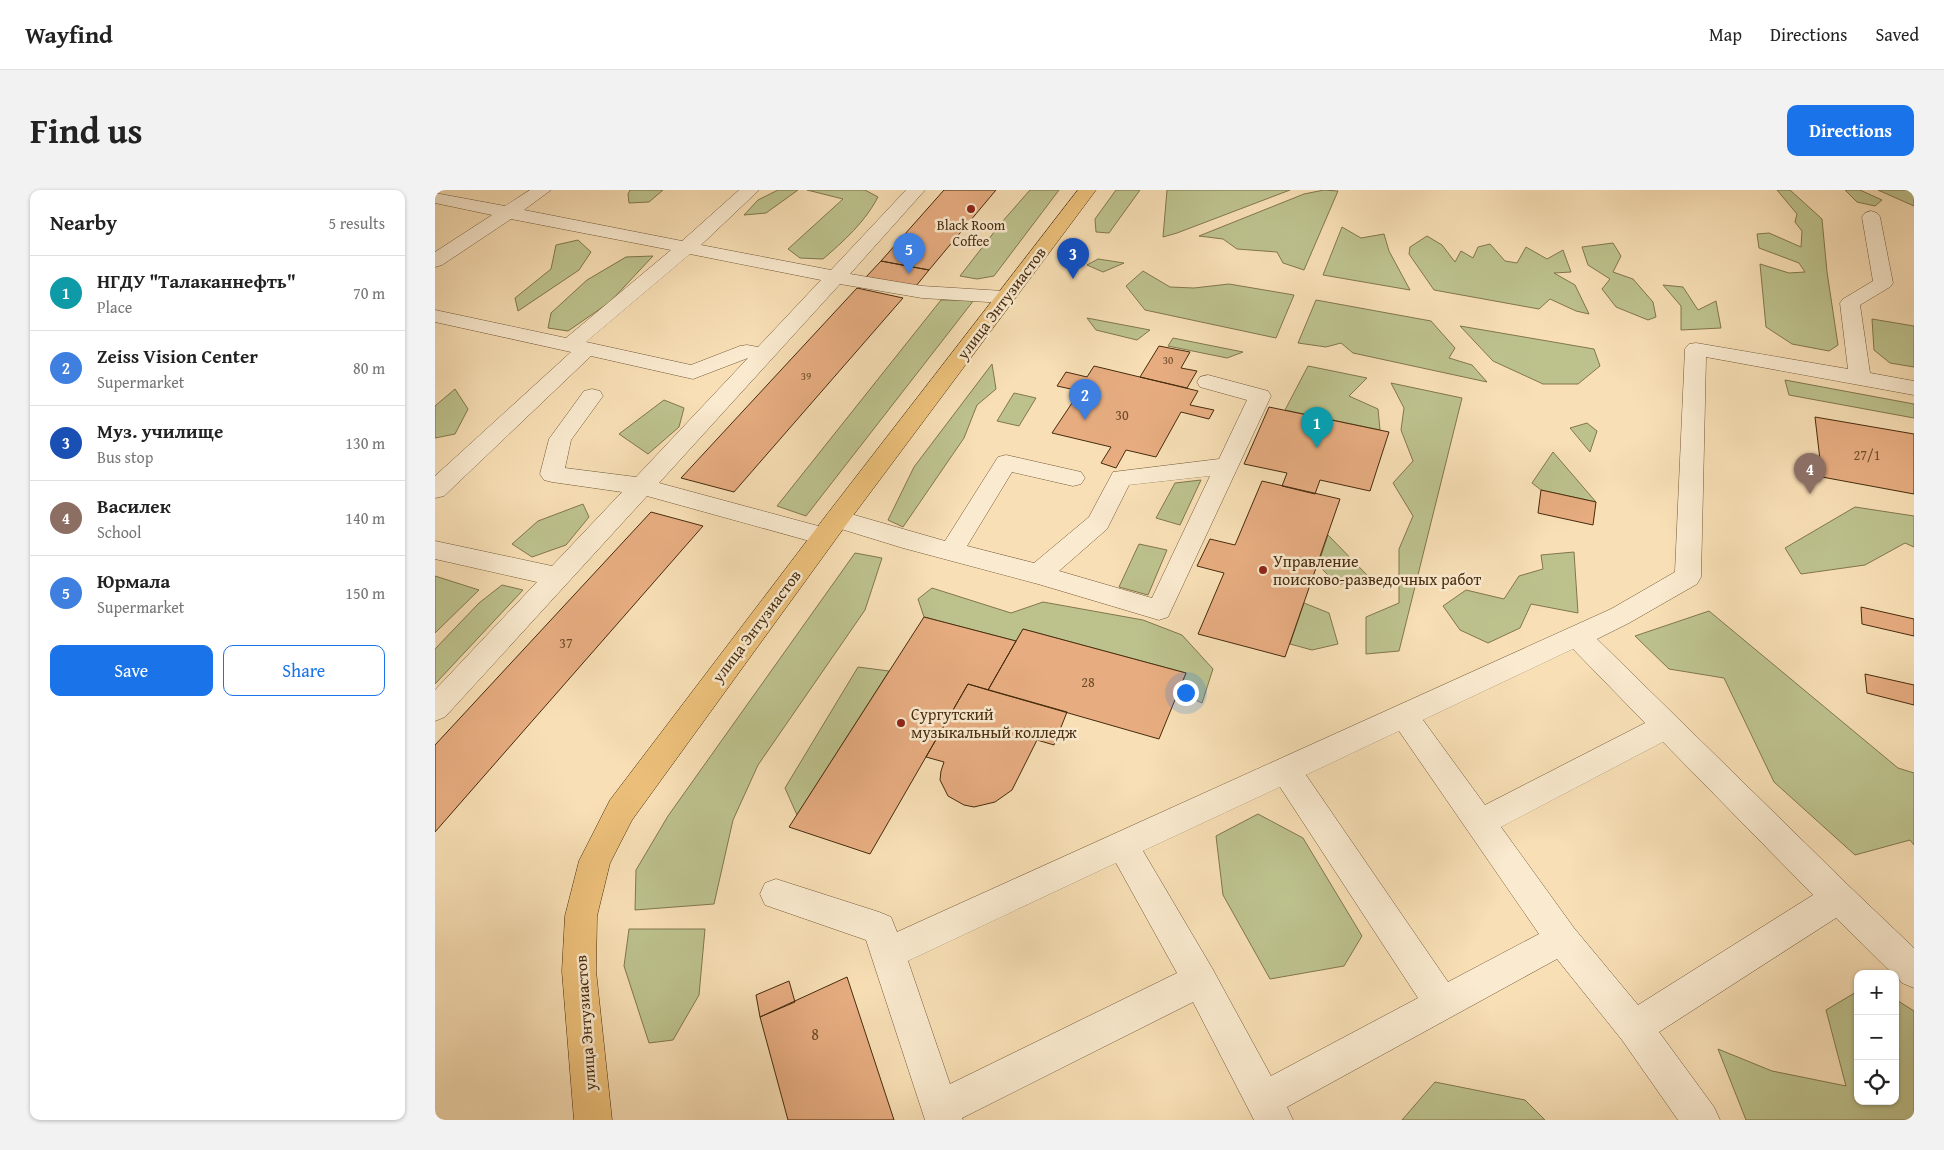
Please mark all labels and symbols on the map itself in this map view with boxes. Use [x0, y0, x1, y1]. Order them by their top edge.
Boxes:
marker: Black Room Coffee [965, 203, 977, 215]
place label: Black Room Coffee [937, 215, 1006, 251]
pin: 5 [893, 233, 925, 274]
pin: 3 [1057, 238, 1089, 279]
street label: улица Энтузиастов [950, 241, 1052, 365]
house number: 30 [1163, 352, 1173, 368]
house number: 39 [801, 368, 811, 384]
pin: 2 [1069, 379, 1101, 420]
house number: 30 [1115, 405, 1129, 425]
pin: 1 [1301, 407, 1333, 448]
house number: 27/1 [1854, 445, 1880, 465]
pin: 4 [1794, 453, 1826, 494]
place label: Управление поисково-разведочных работ [1273, 549, 1481, 591]
street label: улица Энтузиастов [705, 564, 807, 688]
marker: Управление поисково-разведочных работ [1257, 564, 1269, 576]
house number: 37 [559, 633, 573, 653]
house number: 28 [1081, 672, 1095, 692]
your location [1173, 680, 1199, 706]
place label: Сургутский музыкальный колледж [911, 702, 1077, 744]
marker: Сургутский музыкальный колледж [895, 717, 907, 729]
street label: улица Энтузиастов [568, 954, 602, 1093]
house number: 8 [811, 1022, 819, 1046]

